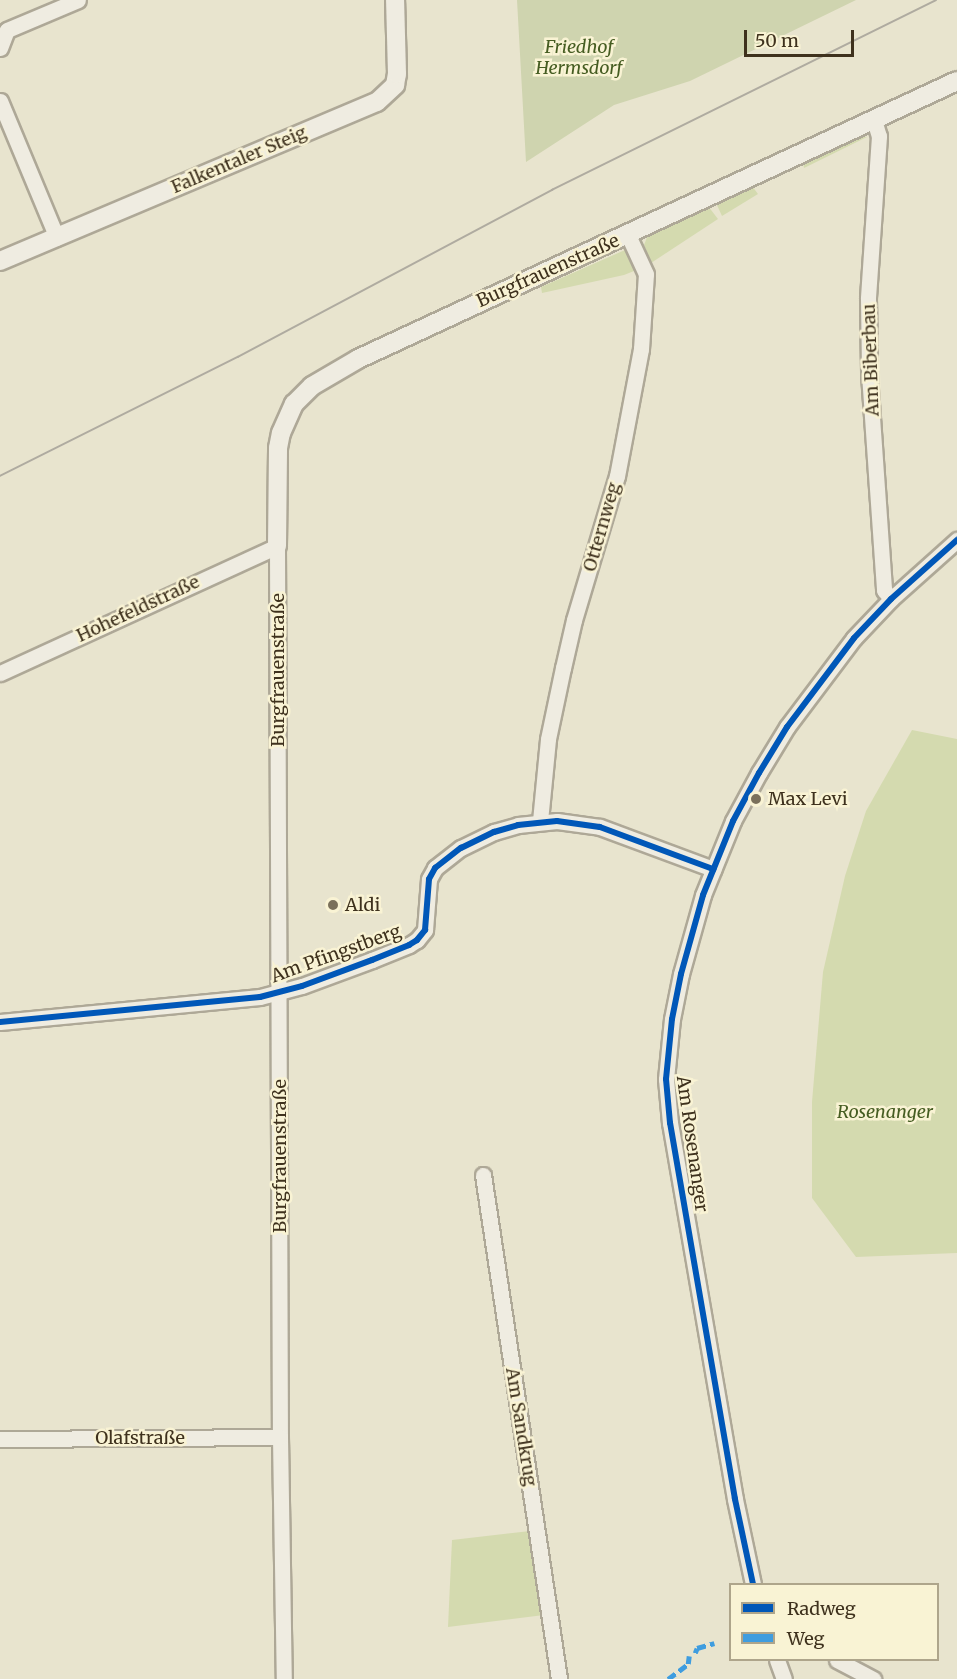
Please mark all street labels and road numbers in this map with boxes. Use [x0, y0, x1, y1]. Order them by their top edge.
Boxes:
street label: Falkentaler Steig [168, 122, 310, 198]
street label: Burgfrauenstraße [473, 230, 623, 312]
street label: Am Biberbau [858, 303, 884, 417]
street label: Otternweg [579, 480, 625, 574]
street label: Hohefeldstraße [73, 571, 203, 647]
street label: Burgfrauenstraße [267, 593, 289, 747]
street label: Am Pfingstberg [268, 920, 404, 988]
street label: Am Rosenanger [672, 1074, 712, 1214]
street label: Burgfrauenstraße [269, 1079, 291, 1233]
street label: Am Sandkrug [501, 1366, 541, 1488]
street label: Olafstraße [95, 1427, 185, 1449]

